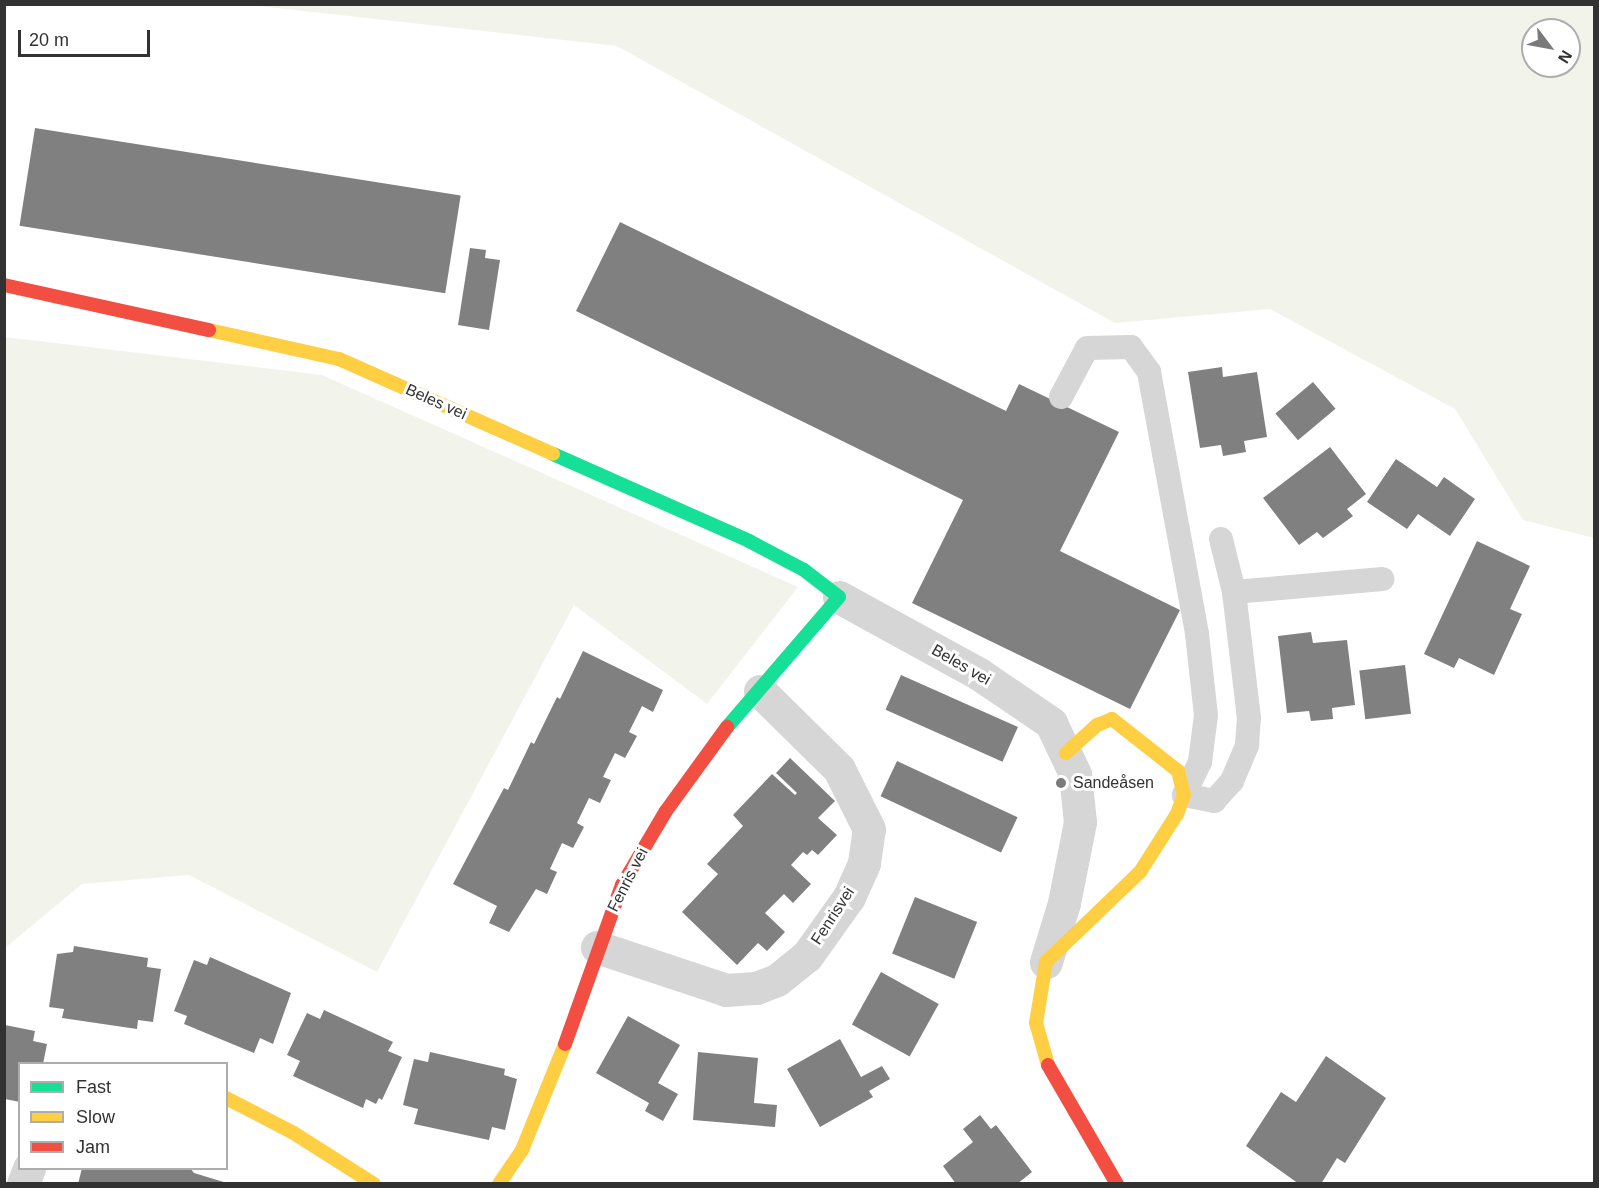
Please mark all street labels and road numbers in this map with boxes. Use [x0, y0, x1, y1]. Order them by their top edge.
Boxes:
street label: Beles vei [402, 380, 470, 424]
street label: Beles vei [928, 640, 994, 690]
street label: Fenris vei [604, 845, 652, 915]
street label: Fenrisvei [807, 884, 859, 948]

